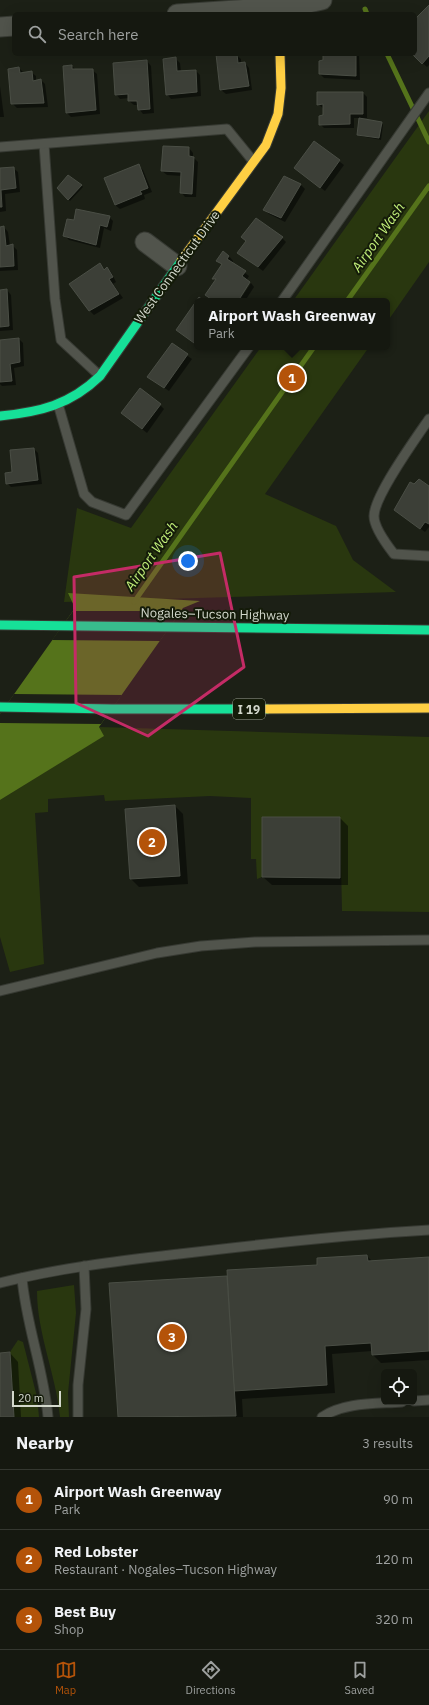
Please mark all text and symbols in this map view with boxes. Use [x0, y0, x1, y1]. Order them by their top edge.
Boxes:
search box [12, 12, 417, 56]
icon: search [26, 23, 48, 45]
text: Search here [58, 25, 138, 44]
water label: Airport Wash [347, 199, 409, 276]
street label: West Connecticut Drive [130, 207, 224, 327]
popup [194, 298, 390, 350]
text: Airport Wash Greenway [208, 306, 376, 325]
text: Park [208, 325, 234, 342]
pin: 1 [279, 363, 305, 393]
water label: Airport Wash [120, 518, 182, 595]
your location [178, 551, 198, 571]
street label: Nogales–Tucson Highway [140, 604, 290, 624]
road number: I 19 [233, 699, 265, 719]
pin: 2 [139, 827, 165, 857]
pin: 3 [159, 1322, 185, 1352]
map controls [381, 1369, 417, 1405]
button: locate [381, 1369, 417, 1405]
scale bar [12, 1389, 61, 1408]
text: 20 m [18, 1391, 43, 1405]
text: Nearby [16, 1432, 74, 1454]
text: 3 results [362, 1435, 413, 1452]
text: Airport Wash Greenway [54, 1482, 222, 1501]
text: 1 [25, 1491, 33, 1508]
text: 90 m [383, 1491, 413, 1508]
text: Park [54, 1501, 80, 1518]
text: Red Lobster [54, 1542, 138, 1561]
text: 2 [25, 1551, 33, 1568]
text: 120 m [375, 1551, 413, 1568]
text: Restaurant · Nogales–Tucson Highway [54, 1561, 277, 1578]
text: Best Buy [54, 1602, 116, 1621]
text: 3 [25, 1611, 33, 1628]
text: 320 m [375, 1611, 413, 1628]
text: Shop [54, 1621, 84, 1638]
tab: Map [55, 1659, 77, 1697]
tab: Directions [186, 1659, 236, 1697]
tab: Saved [345, 1659, 374, 1697]

